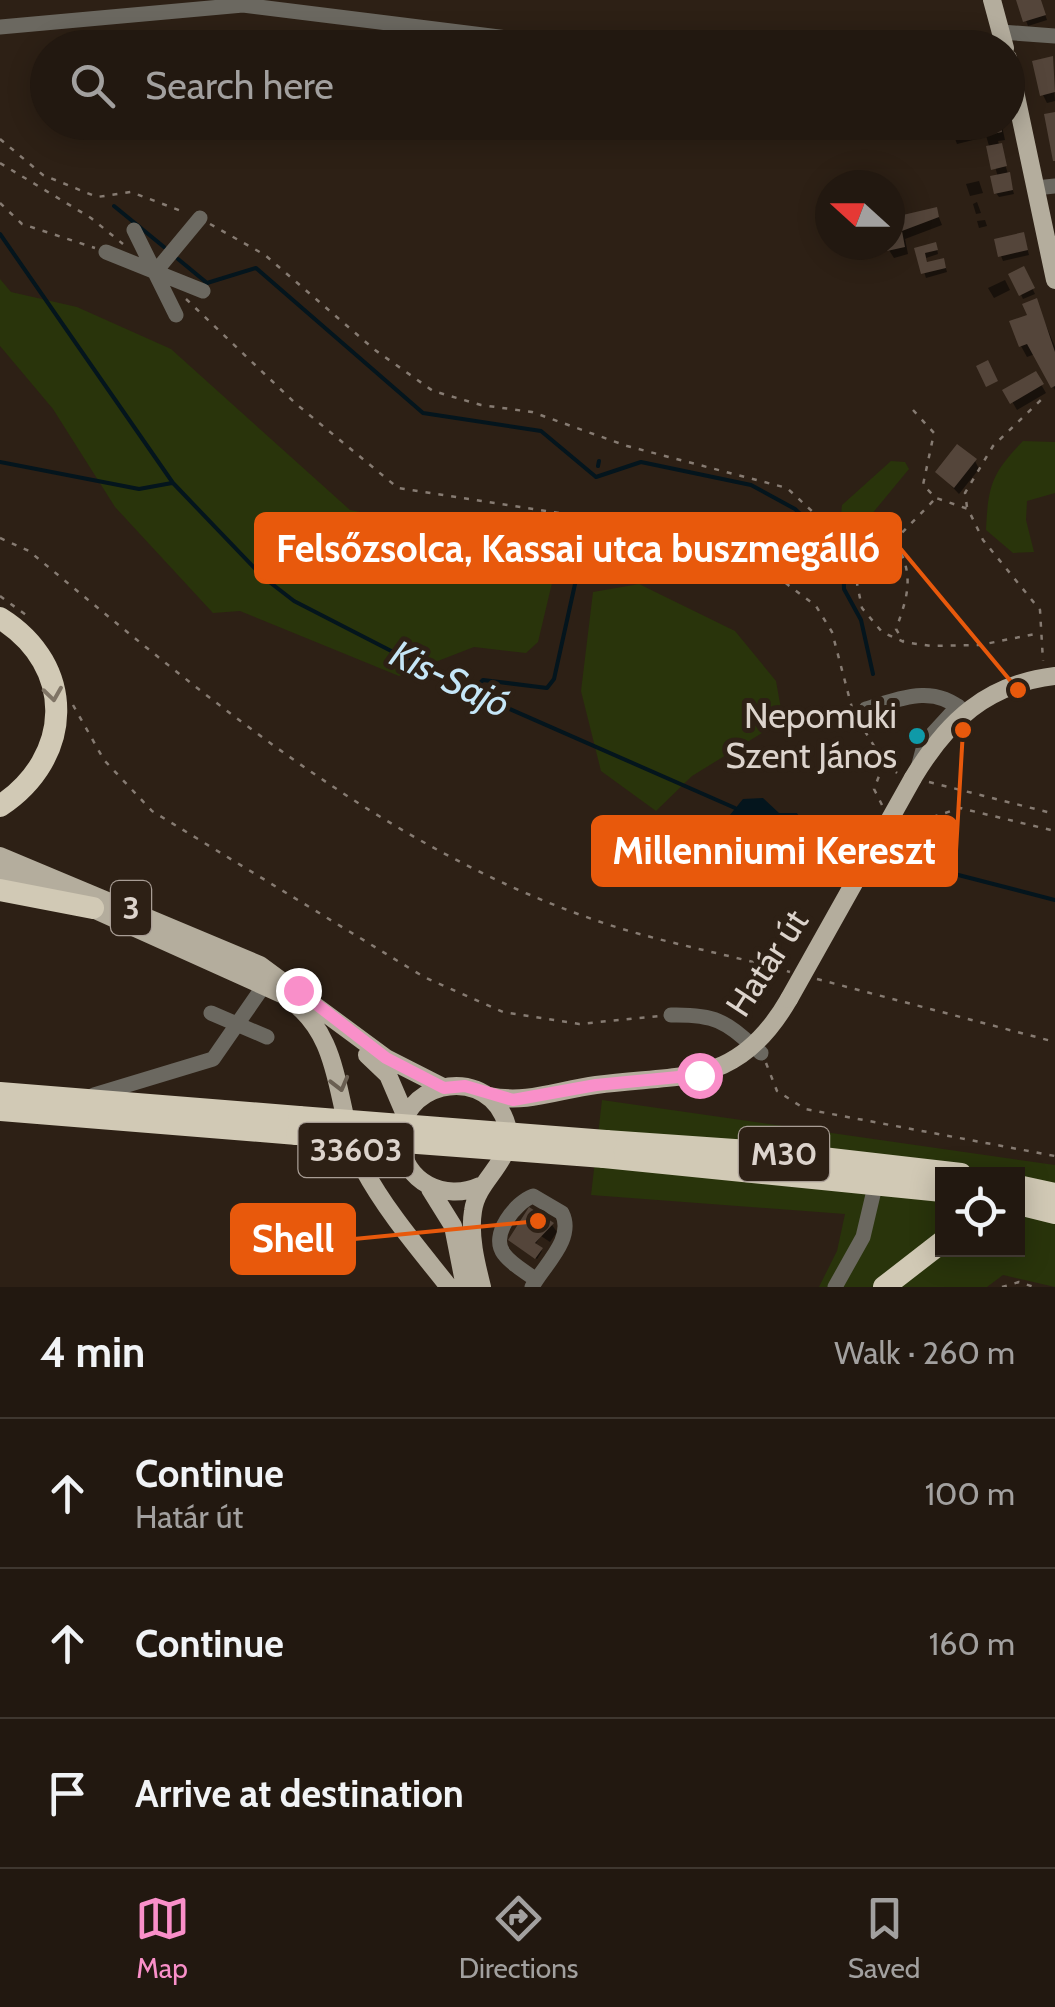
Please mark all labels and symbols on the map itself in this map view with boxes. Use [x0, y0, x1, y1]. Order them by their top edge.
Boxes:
north arrow [815, 170, 905, 260]
callout: Felsőzsolca, Kassai utca buszmegálló [256, 514, 900, 582]
text: Felsőzsolca, Kassai utca buszmegálló [276, 525, 880, 572]
water label: Kis-Sajó [383, 630, 518, 728]
one-way arrow [42, 686, 63, 703]
place label: Nepomuki Szent János [725, 694, 897, 777]
marker: Nepomuki Szent János [906, 725, 928, 747]
callout: Millenniumi Kereszt [593, 817, 956, 885]
text: Millenniumi Kereszt [612, 827, 936, 874]
road number: 3 [111, 881, 151, 935]
street label: Határ út [716, 901, 817, 1024]
route end [276, 968, 322, 1014]
route start [677, 1053, 723, 1099]
one-way arrow [328, 1074, 349, 1091]
road number: 33603 [298, 1123, 414, 1177]
road number: M30 [739, 1127, 829, 1181]
callout: Shell [232, 1205, 354, 1273]
text: Shell [252, 1215, 334, 1262]

